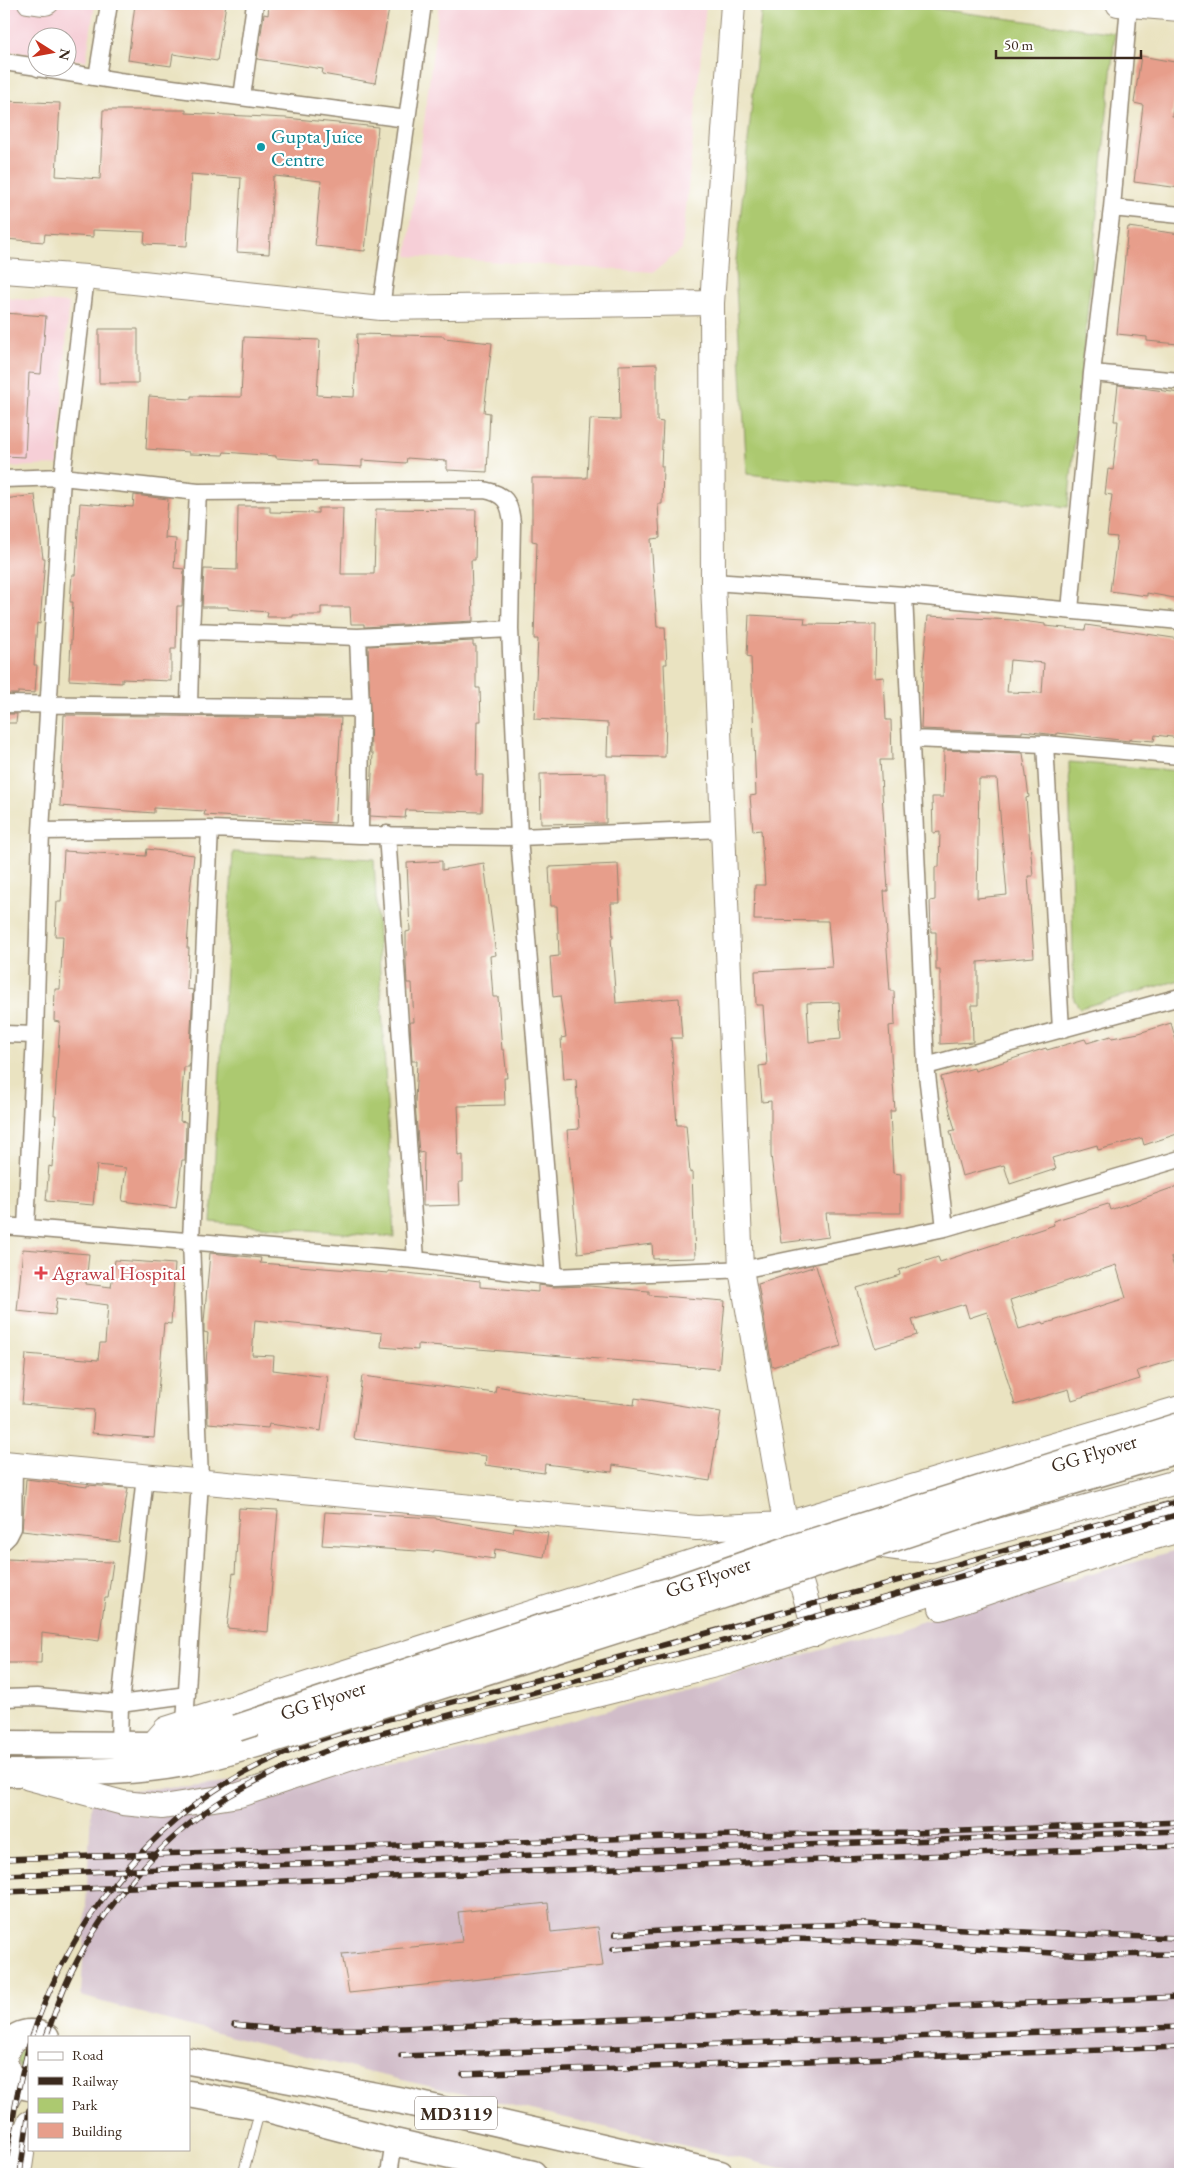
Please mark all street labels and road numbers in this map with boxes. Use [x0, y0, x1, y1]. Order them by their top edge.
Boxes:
street label: GG Flyover [1048, 1427, 1141, 1478]
street label: GG Flyover [662, 1550, 755, 1604]
street label: GG Flyover [277, 1674, 370, 1726]
road number: MD3119 [415, 2096, 497, 2130]

